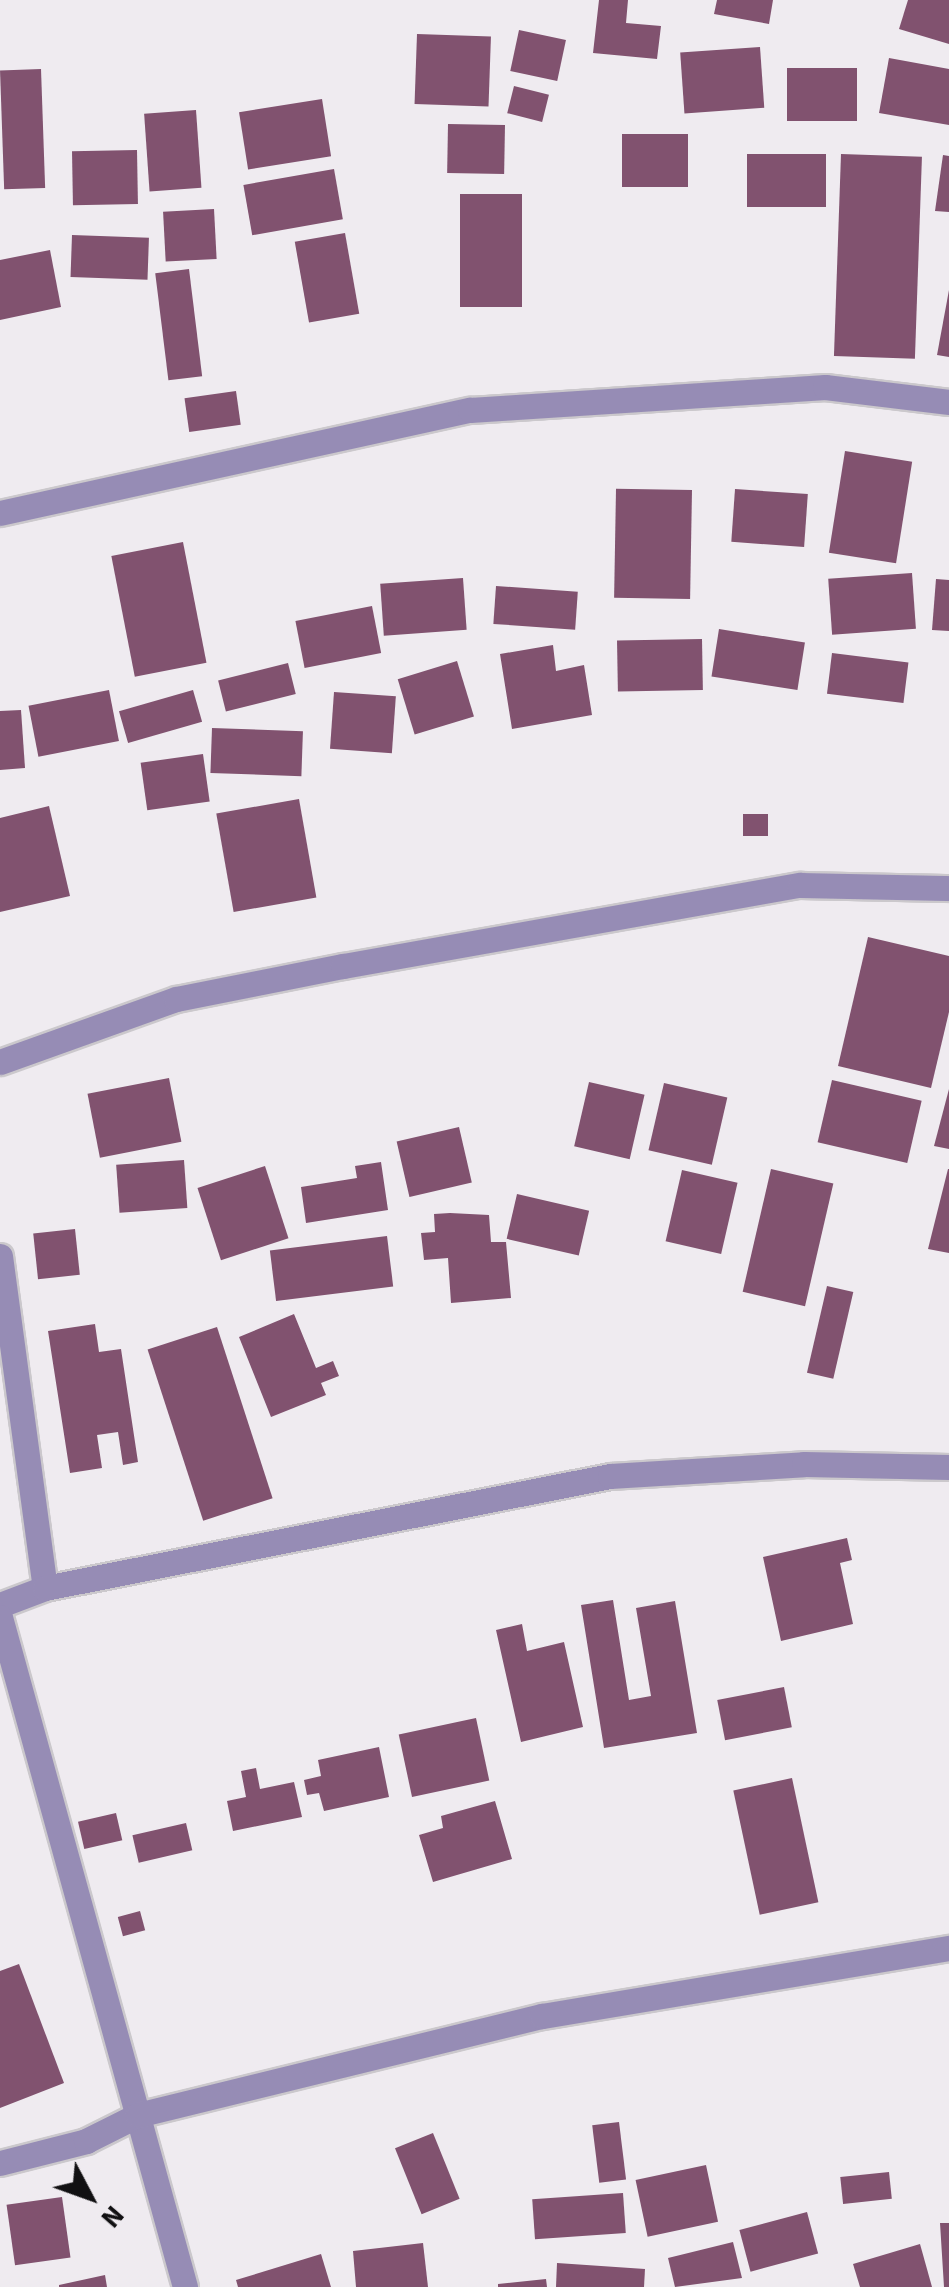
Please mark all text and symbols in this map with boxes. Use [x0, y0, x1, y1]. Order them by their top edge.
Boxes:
north arrow [40, 2147, 140, 2247]
text: N [91, 2197, 134, 2237]

